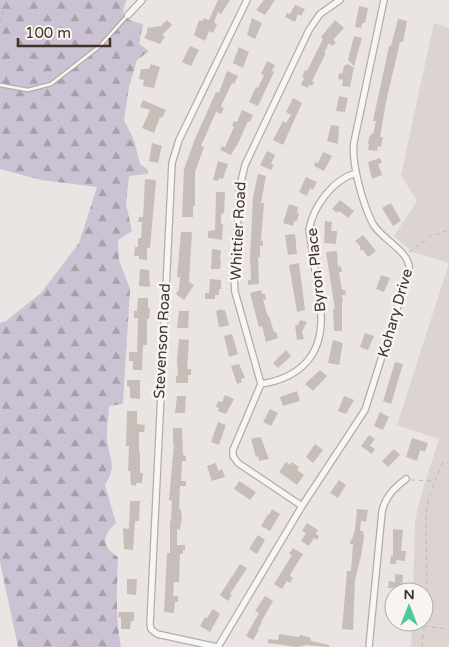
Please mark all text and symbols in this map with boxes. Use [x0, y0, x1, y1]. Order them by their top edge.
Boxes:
scale bar [18, 15, 110, 47]
text: 100 m [25, 24, 71, 42]
street label: Whittier Road [226, 181, 250, 281]
street label: Byron Place [303, 227, 329, 313]
street label: Kohary Drive [374, 267, 416, 359]
street label: Stevenson Road [150, 283, 174, 399]
north arrow [384, 582, 434, 632]
text: N [403, 586, 415, 603]

